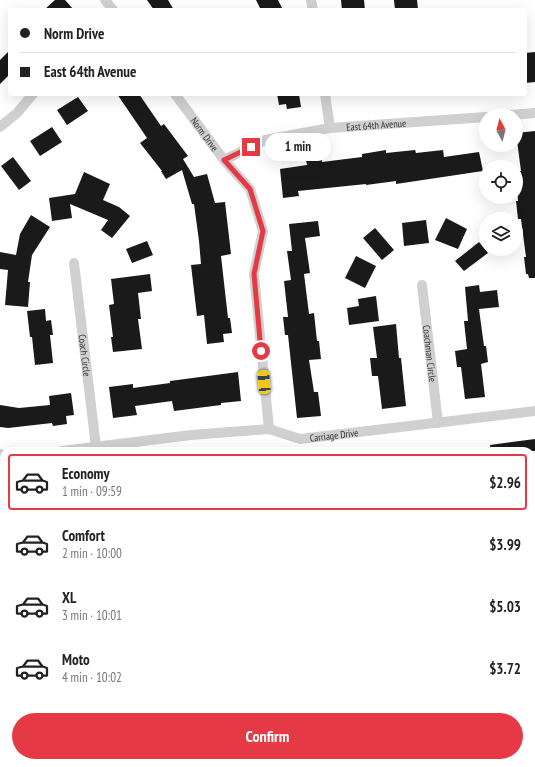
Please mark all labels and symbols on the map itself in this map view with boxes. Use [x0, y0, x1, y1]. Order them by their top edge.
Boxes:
north arrow [479, 108, 523, 152]
street label: Norm Drive [188, 114, 222, 154]
street label: East 64th Avenue [346, 116, 407, 133]
callout: 1 min [265, 133, 331, 161]
route end [242, 138, 260, 156]
street label: Coachman Circle [420, 324, 440, 383]
street label: Coach Circle [76, 334, 94, 377]
route start [252, 342, 270, 360]
car [257, 370, 271, 394]
street label: Carriage Drive [309, 426, 359, 444]

